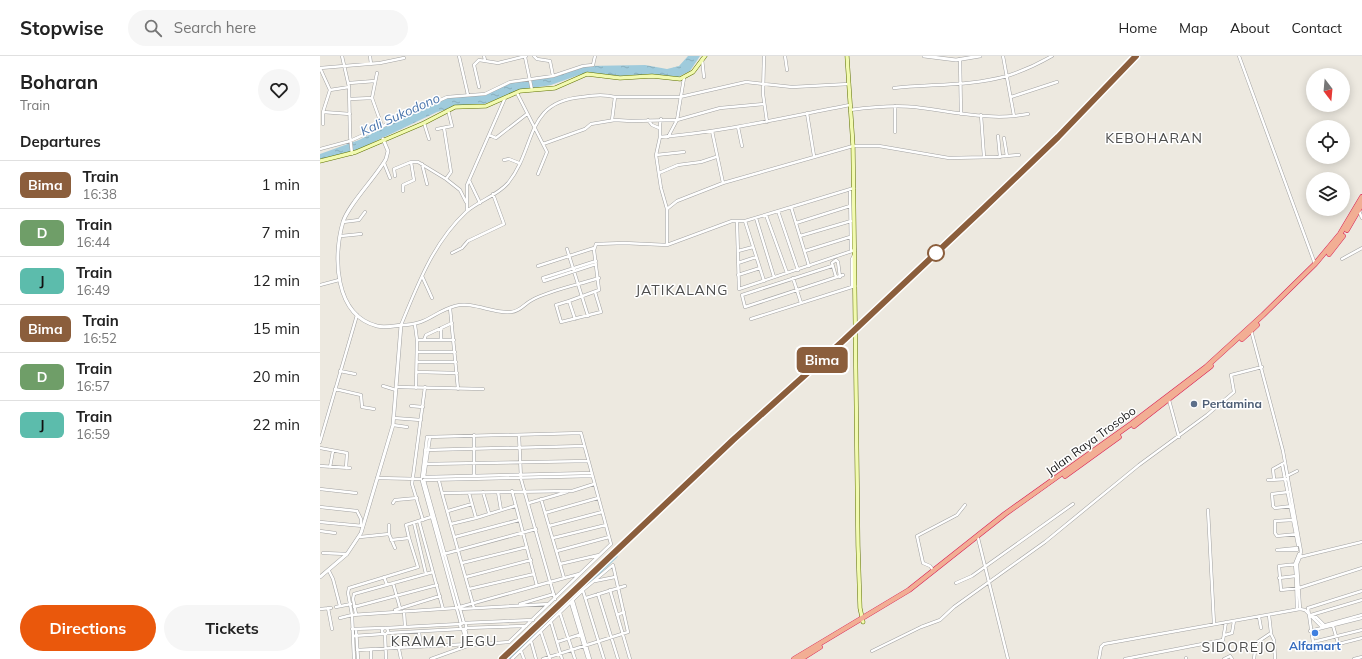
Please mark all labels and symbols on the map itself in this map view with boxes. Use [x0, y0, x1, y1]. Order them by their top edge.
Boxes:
north arrow [1306, 68, 1350, 112]
water label: Kali Sukodono [358, 89, 442, 139]
district label: KEBOHARAN [1105, 129, 1203, 147]
unlabelled marker [927, 244, 945, 262]
district label: JATIKALANG [635, 281, 729, 299]
line badge: Bima [794, 347, 850, 373]
place label: Pertamina [1202, 396, 1262, 411]
marker: Pertamina [1189, 399, 1199, 409]
street label: Jalan Raya Trosobo [1043, 403, 1139, 478]
marker: Alfamart [1310, 628, 1320, 638]
district label: KRAMAT JEGU [391, 632, 497, 650]
district label: SIDOREJO [1202, 638, 1277, 656]
place label: Alfamart [1289, 638, 1341, 653]

